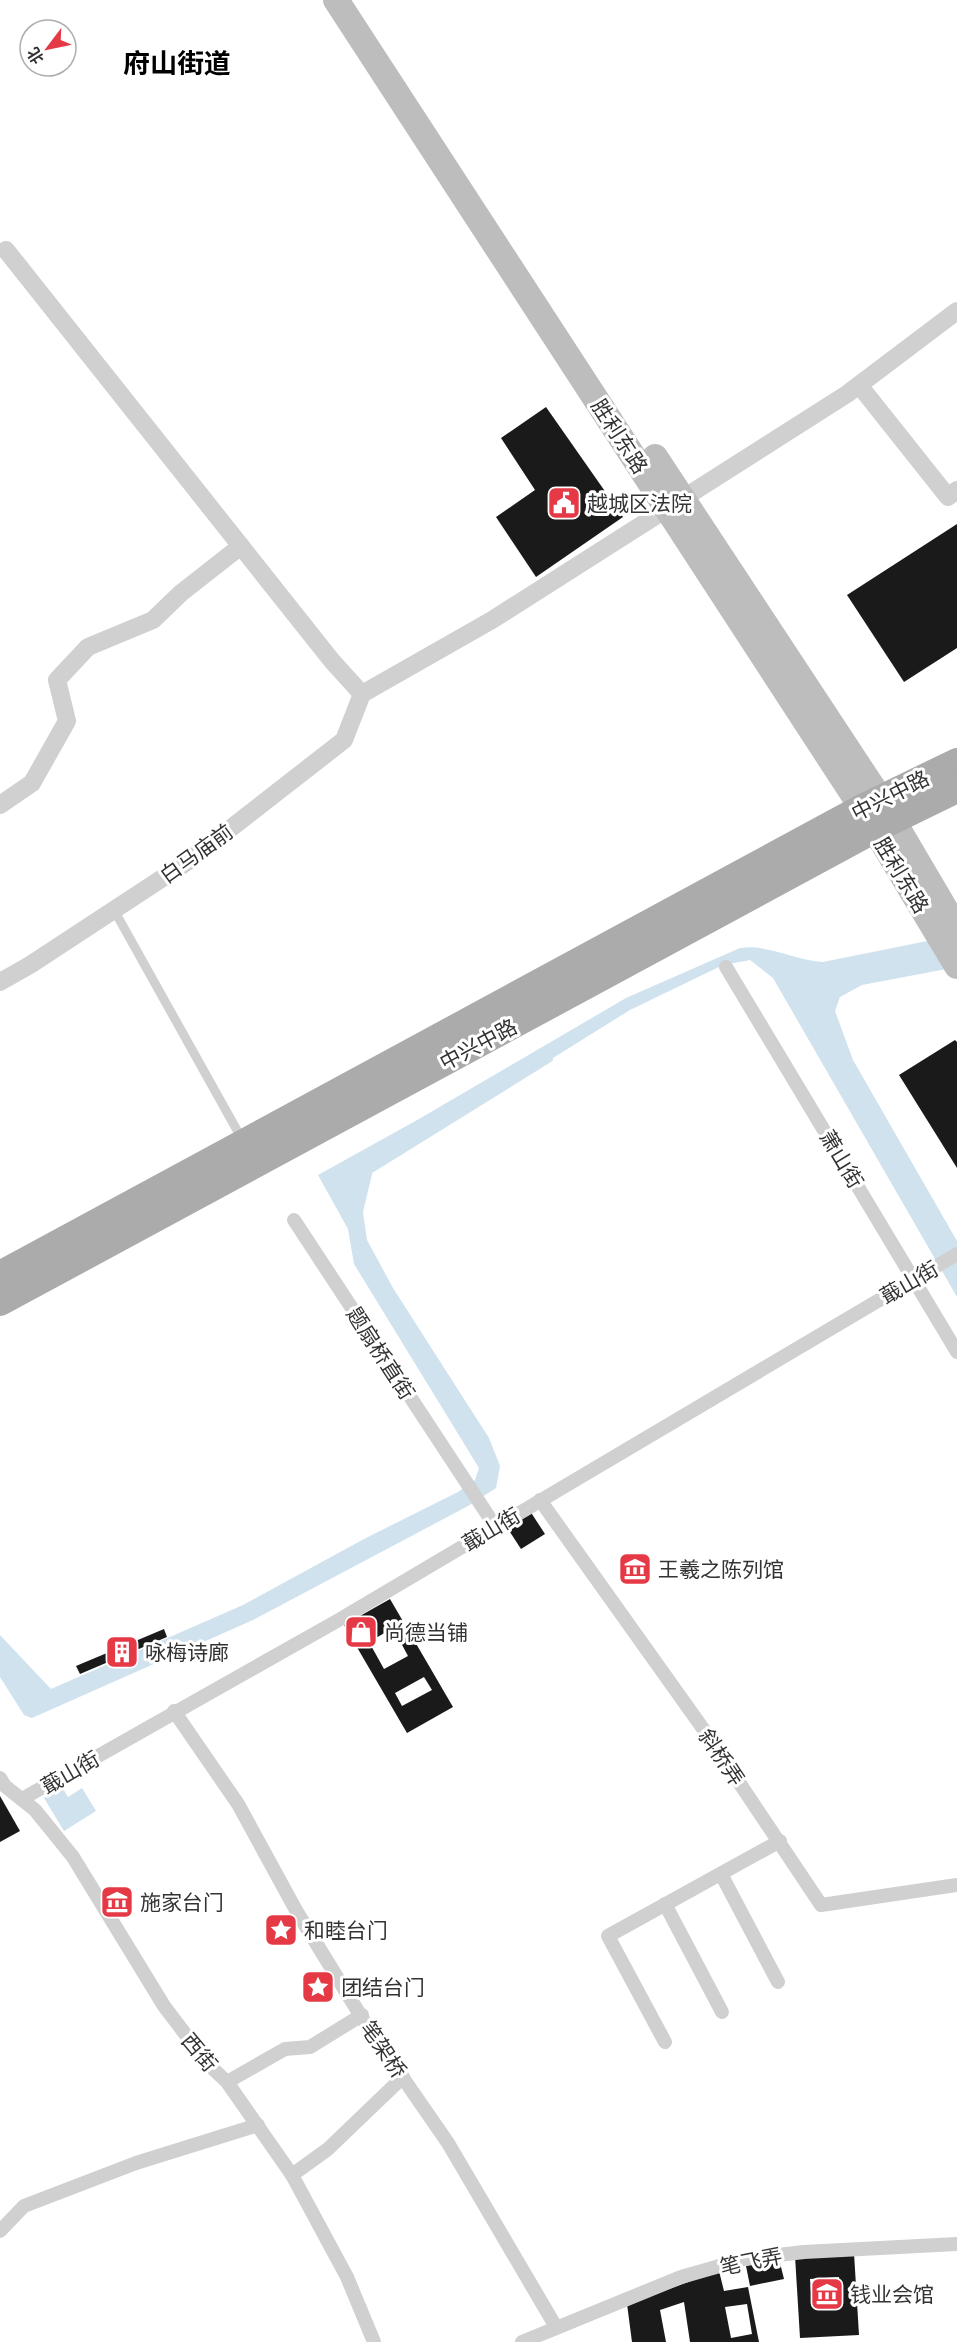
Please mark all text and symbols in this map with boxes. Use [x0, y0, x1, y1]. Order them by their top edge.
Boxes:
north arrow [18, 18, 78, 78]
district label: 府山街道 [123, 42, 231, 83]
text: 北 [21, 43, 50, 69]
street label: 胜利东路 [584, 392, 656, 480]
public building icon: 越城区法院 [546, 485, 582, 521]
place label: 越城区法院 [587, 487, 692, 519]
street label: 中兴中路 [845, 762, 935, 828]
street label: 白马庙前 [153, 815, 239, 891]
street label: 胜利东路 [867, 831, 937, 919]
street label: 中兴中路 [433, 1010, 523, 1078]
street label: 萧山街 [812, 1124, 872, 1194]
street label: 蕺山街 [874, 1252, 944, 1312]
street label: 题扇桥直街 [339, 1300, 423, 1406]
street label: 蕺山街 [456, 1499, 526, 1559]
museum icon: 王羲之陈列馆 [617, 1551, 653, 1587]
place label: 王羲之陈列馆 [658, 1553, 784, 1585]
shop icon: 尚德当铺 [343, 1614, 379, 1650]
place label: 尚德当铺 [384, 1616, 468, 1648]
building icon: 咏梅诗廊 [104, 1634, 140, 1670]
place label: 咏梅诗廊 [145, 1636, 229, 1668]
street label: 斜桥弄 [691, 1722, 753, 1792]
street label: 蕺山街 [35, 1742, 105, 1802]
museum icon: 施家台门 [99, 1884, 135, 1920]
place label: 施家台门 [140, 1886, 224, 1918]
place icon: 和睦台门 [263, 1912, 299, 1948]
place label: 和睦台门 [304, 1914, 388, 1946]
place icon: 团结台门 [300, 1969, 336, 2005]
place label: 团结台门 [341, 1971, 425, 2003]
street label: 笔架桥 [353, 2014, 415, 2084]
street label: 西街 [174, 2026, 226, 2078]
street label: 笔飞弄 [717, 2239, 785, 2283]
museum icon: 钱业会馆 [809, 2276, 845, 2312]
place label: 钱业会馆 [850, 2278, 934, 2310]

